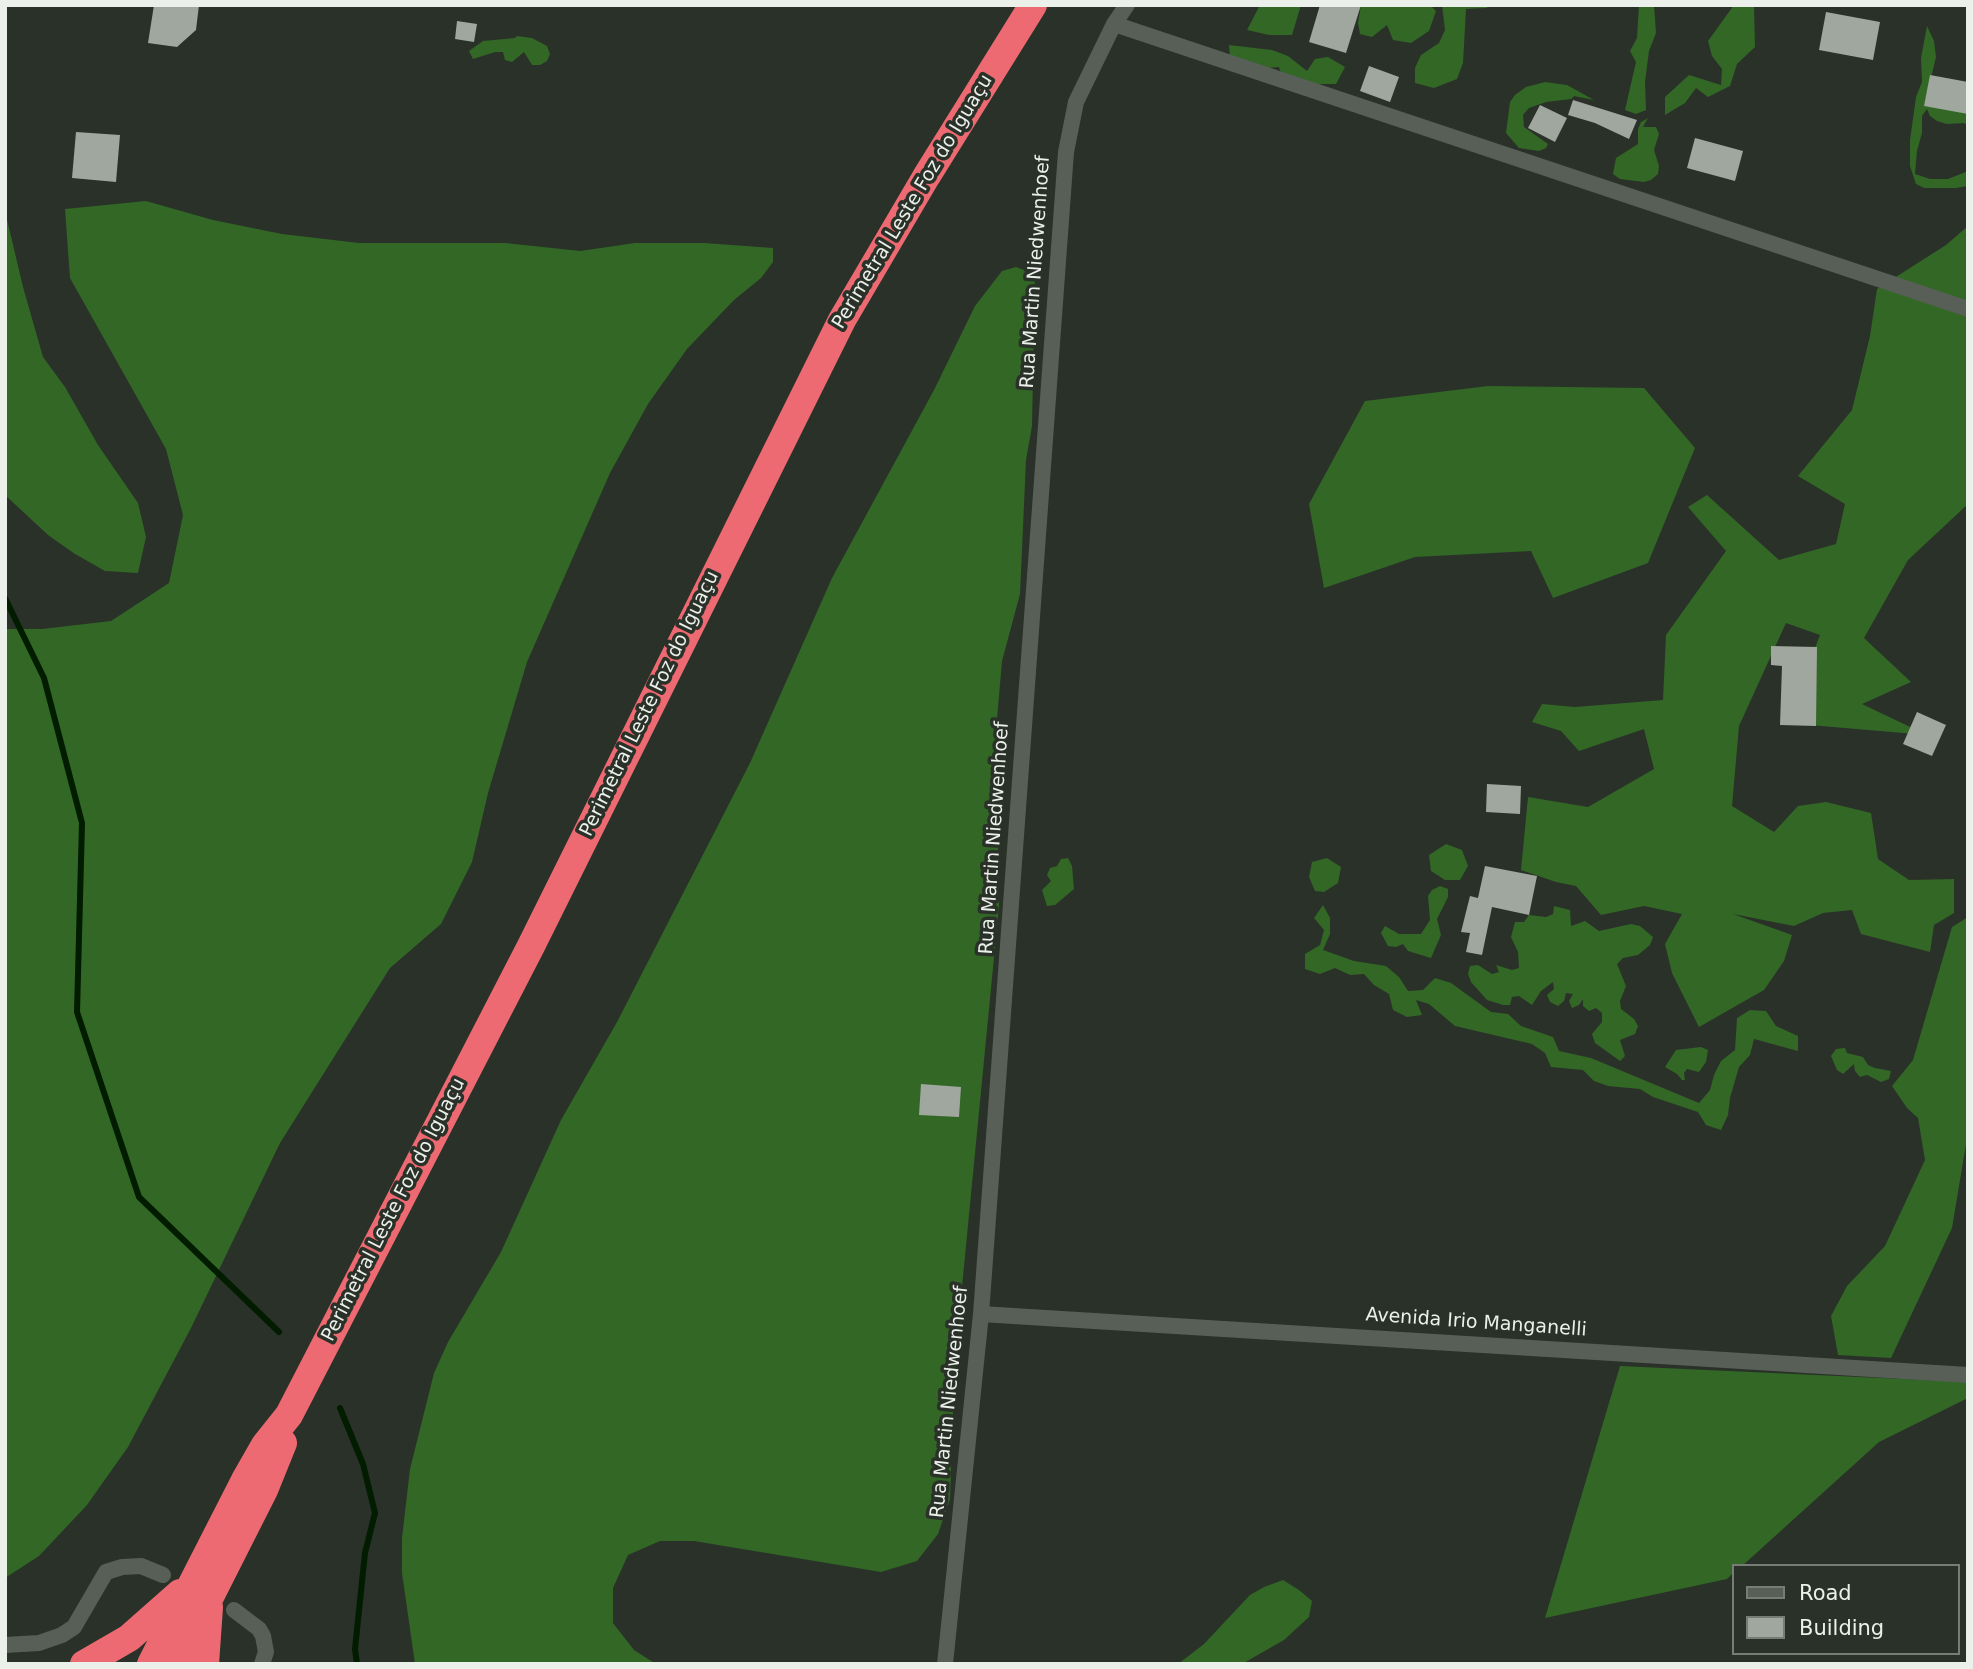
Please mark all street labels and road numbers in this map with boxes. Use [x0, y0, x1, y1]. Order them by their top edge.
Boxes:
street label: Perimetral Leste Foz do Iguaçu [828, 71, 998, 333]
street label: Rua Martin Niedwenhoef [1016, 155, 1056, 389]
street label: Perimetral Leste Foz do Iguaçu [576, 568, 724, 840]
street label: Rua Martin Niedwenhoef [975, 721, 1015, 955]
street label: Perimetral Leste Foz do Iguaçu [317, 1075, 471, 1345]
street label: Rua Martin Niedwenhoef [926, 1285, 974, 1519]
street label: Avenida Irio Manganelli [1365, 1304, 1587, 1342]

